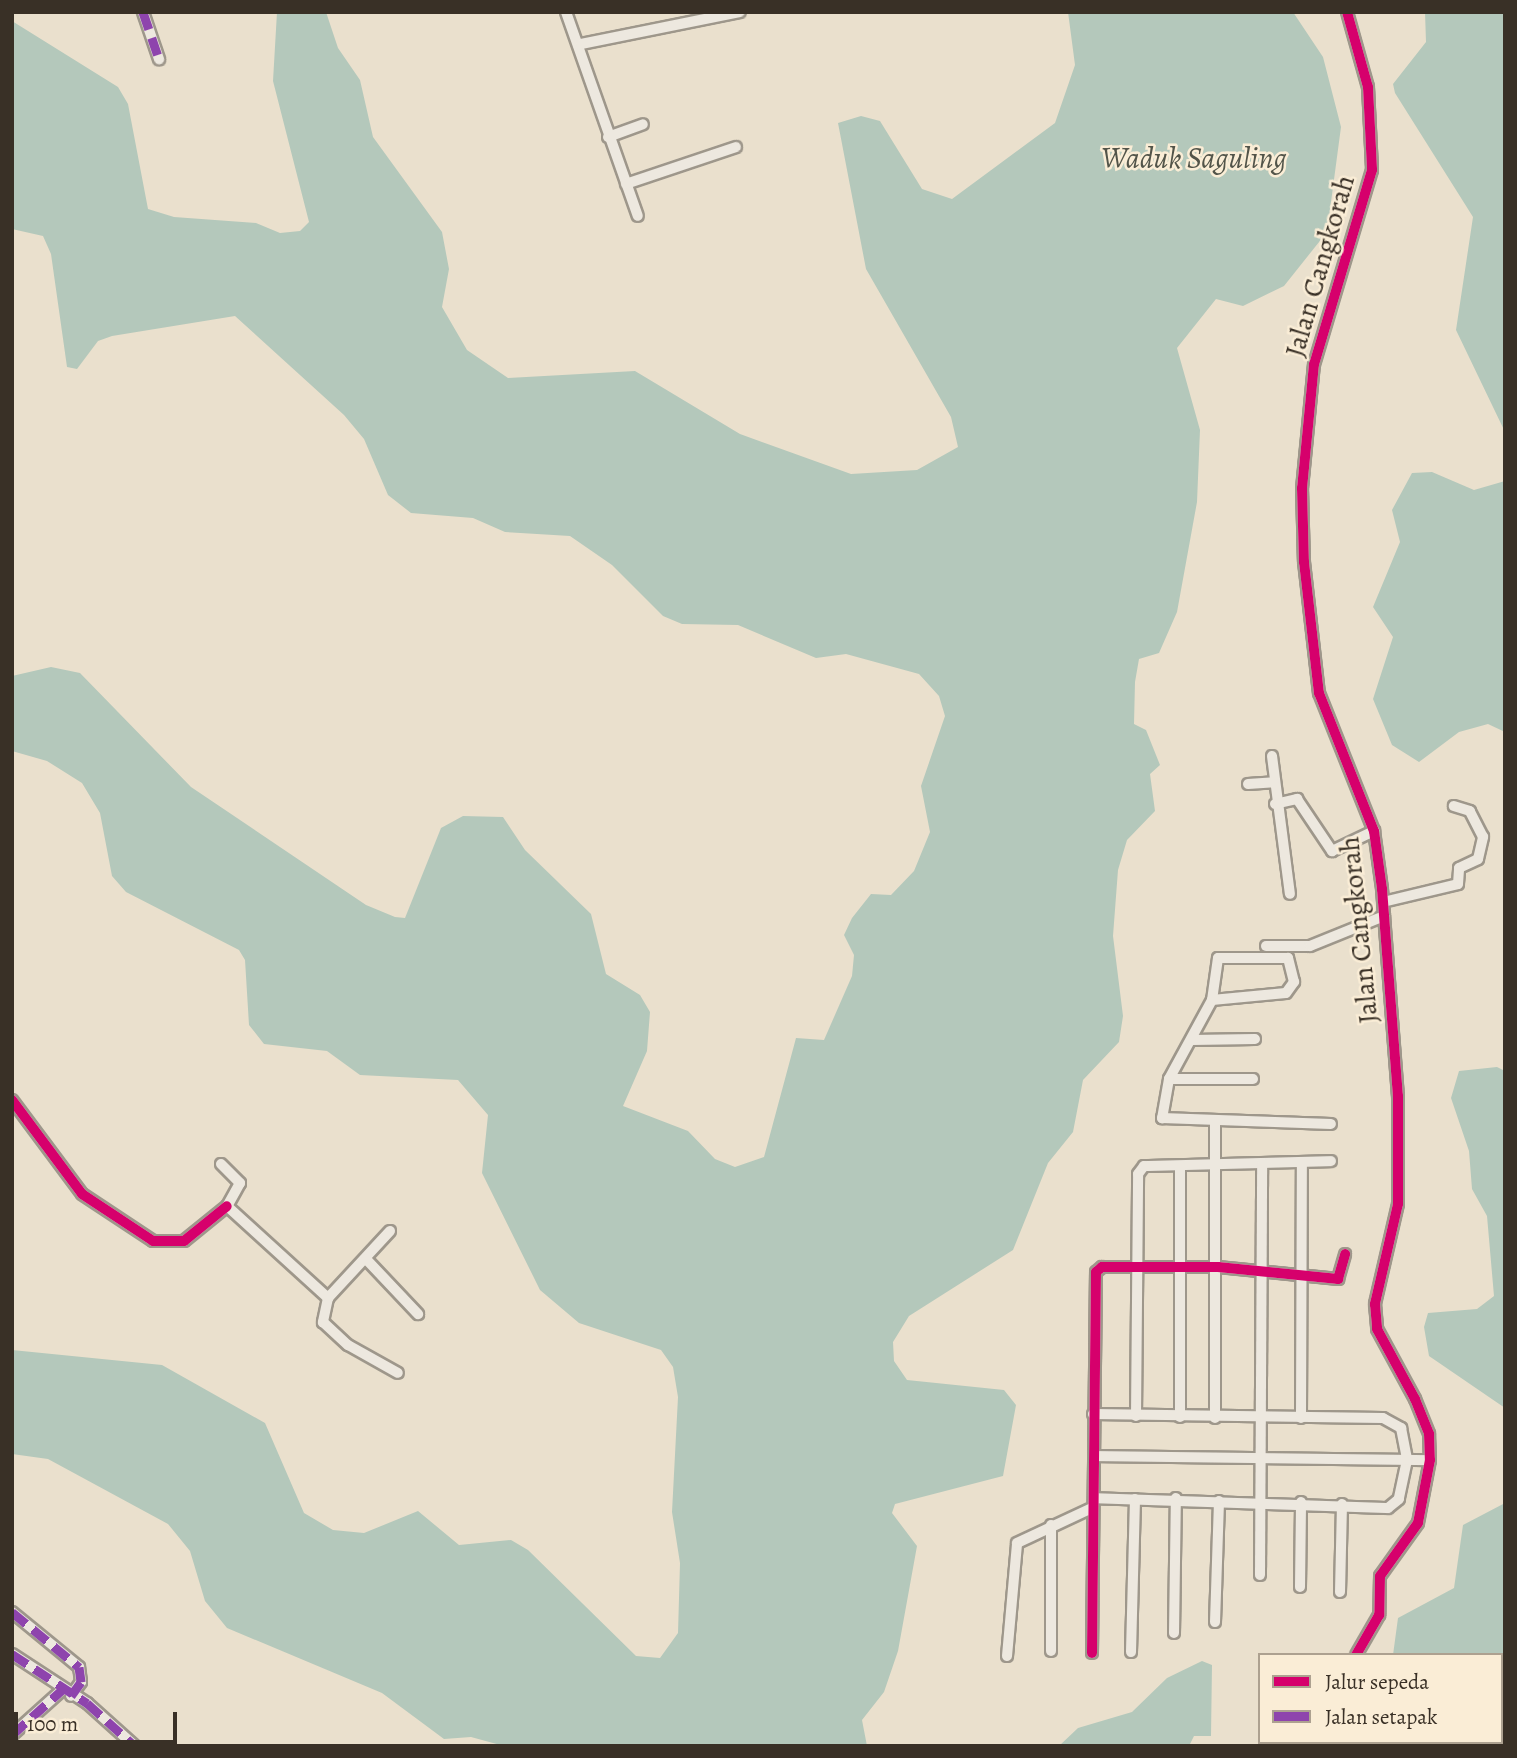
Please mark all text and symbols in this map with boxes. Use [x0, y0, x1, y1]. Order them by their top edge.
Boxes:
water label: Waduk Saguling [1101, 140, 1287, 176]
street label: Jalan Cangkorah [1278, 171, 1362, 361]
street label: Jalan Cangkorah [1332, 835, 1386, 1025]
legend [1258, 1653, 1503, 1744]
text: Jalur sepeda [1325, 1668, 1429, 1696]
scale bar [18, 1698, 180, 1742]
text: Jalan setapak [1325, 1703, 1437, 1731]
text: 100 m [27, 1710, 78, 1738]

